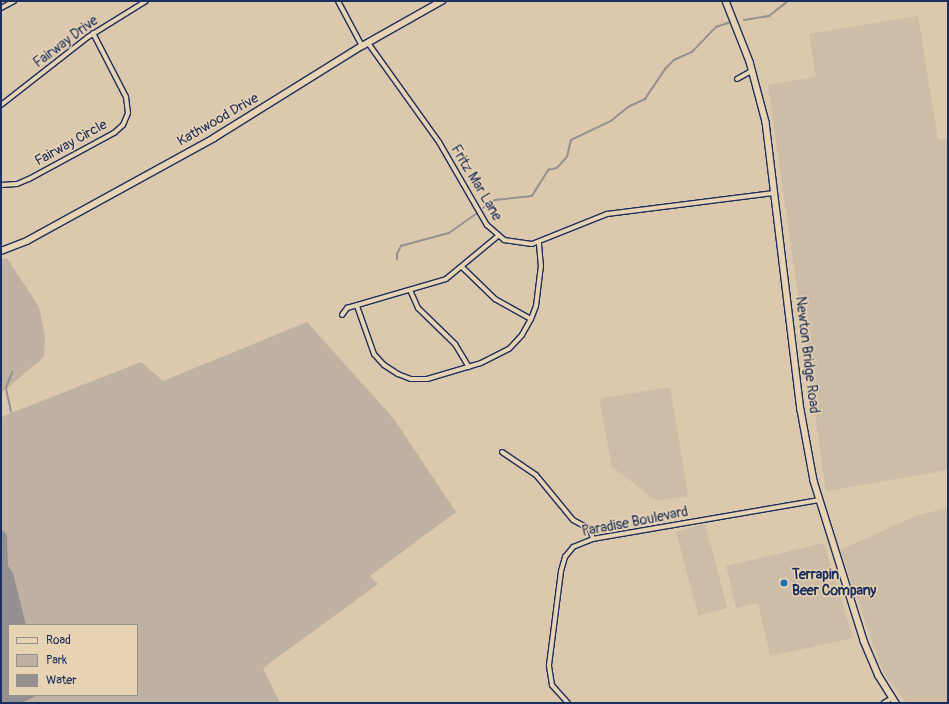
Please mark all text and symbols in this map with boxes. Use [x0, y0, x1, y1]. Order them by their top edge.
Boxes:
street label: Fairway Drive [30, 12, 102, 72]
street label: Kathwood Drive [174, 90, 262, 150]
street label: Fairway Circle [32, 116, 110, 170]
street label: Fritz Mar Lane [447, 142, 505, 224]
street label: Newton Bridge Road [791, 295, 823, 415]
street label: Paradise Boulevard [580, 503, 690, 541]
place label: Terrapin Beer Company [792, 567, 876, 600]
marker: Terrapin Beer Company [779, 578, 789, 588]
legend [8, 624, 138, 696]
text: Road [46, 633, 71, 648]
text: Park [46, 653, 67, 668]
text: Water [46, 673, 77, 688]

